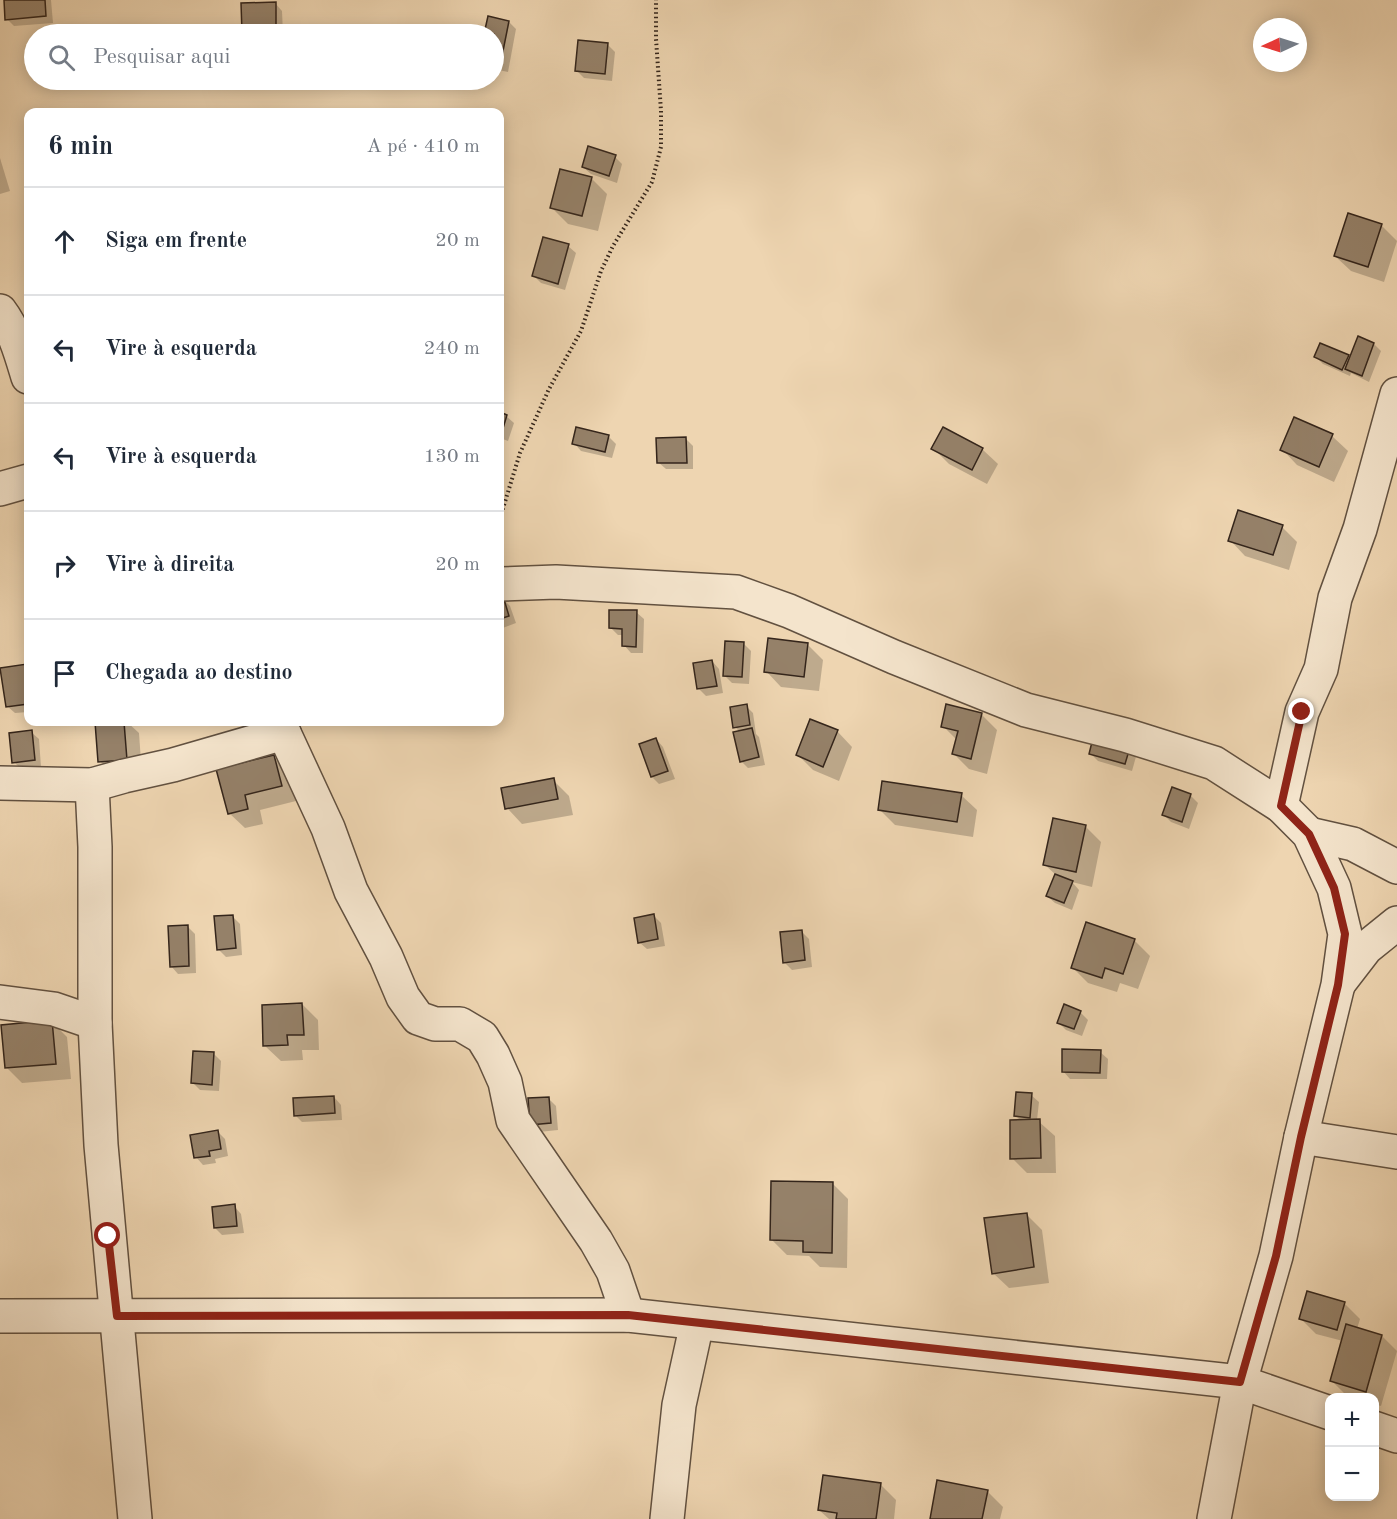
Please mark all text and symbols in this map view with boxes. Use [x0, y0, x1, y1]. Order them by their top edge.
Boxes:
north arrow [1253, 18, 1307, 72]
search box [24, 24, 504, 90]
icon: search [45, 41, 78, 74]
text: Pesquisar aqui [93, 46, 230, 68]
text: 6 min [48, 134, 113, 160]
text: A pé · 410 m [366, 137, 480, 157]
icon: ahead [48, 225, 81, 258]
text: Siga em frente [105, 230, 247, 252]
text: 20 m [435, 231, 480, 251]
icon: left [48, 333, 81, 366]
text: Vire à esquerda [105, 338, 257, 360]
text: 240 m [424, 339, 480, 359]
icon: left [48, 441, 81, 474]
text: Vire à esquerda [105, 446, 257, 468]
text: 130 m [424, 447, 480, 467]
icon: right [48, 549, 81, 582]
text: Vire à direita [105, 554, 235, 576]
text: 20 m [435, 555, 480, 575]
icon: arrive [48, 657, 81, 690]
text: Chegada ao destino [105, 662, 293, 684]
route end [1288, 698, 1314, 724]
route start [94, 1222, 120, 1248]
map controls [1325, 1393, 1379, 1501]
button: + [1325, 1393, 1379, 1447]
button: − [1325, 1447, 1379, 1501]

